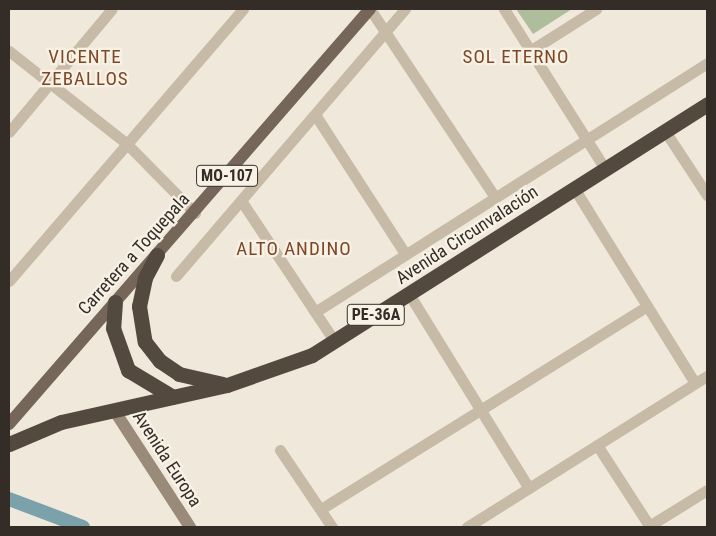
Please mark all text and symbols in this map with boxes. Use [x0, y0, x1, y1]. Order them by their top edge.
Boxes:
district label: VICENTE ZEBALLOS [40, 46, 130, 90]
district label: SOL ETERNO [461, 46, 571, 68]
road number: MO-107 [196, 162, 258, 190]
street label: Avenida Circunvalación [392, 181, 542, 289]
street label: Carretera a Toquepala [74, 189, 194, 319]
district label: ALTO ANDINO [235, 238, 353, 260]
road number: PE-36A [346, 302, 406, 328]
street label: Avenida Europa [128, 407, 206, 511]

